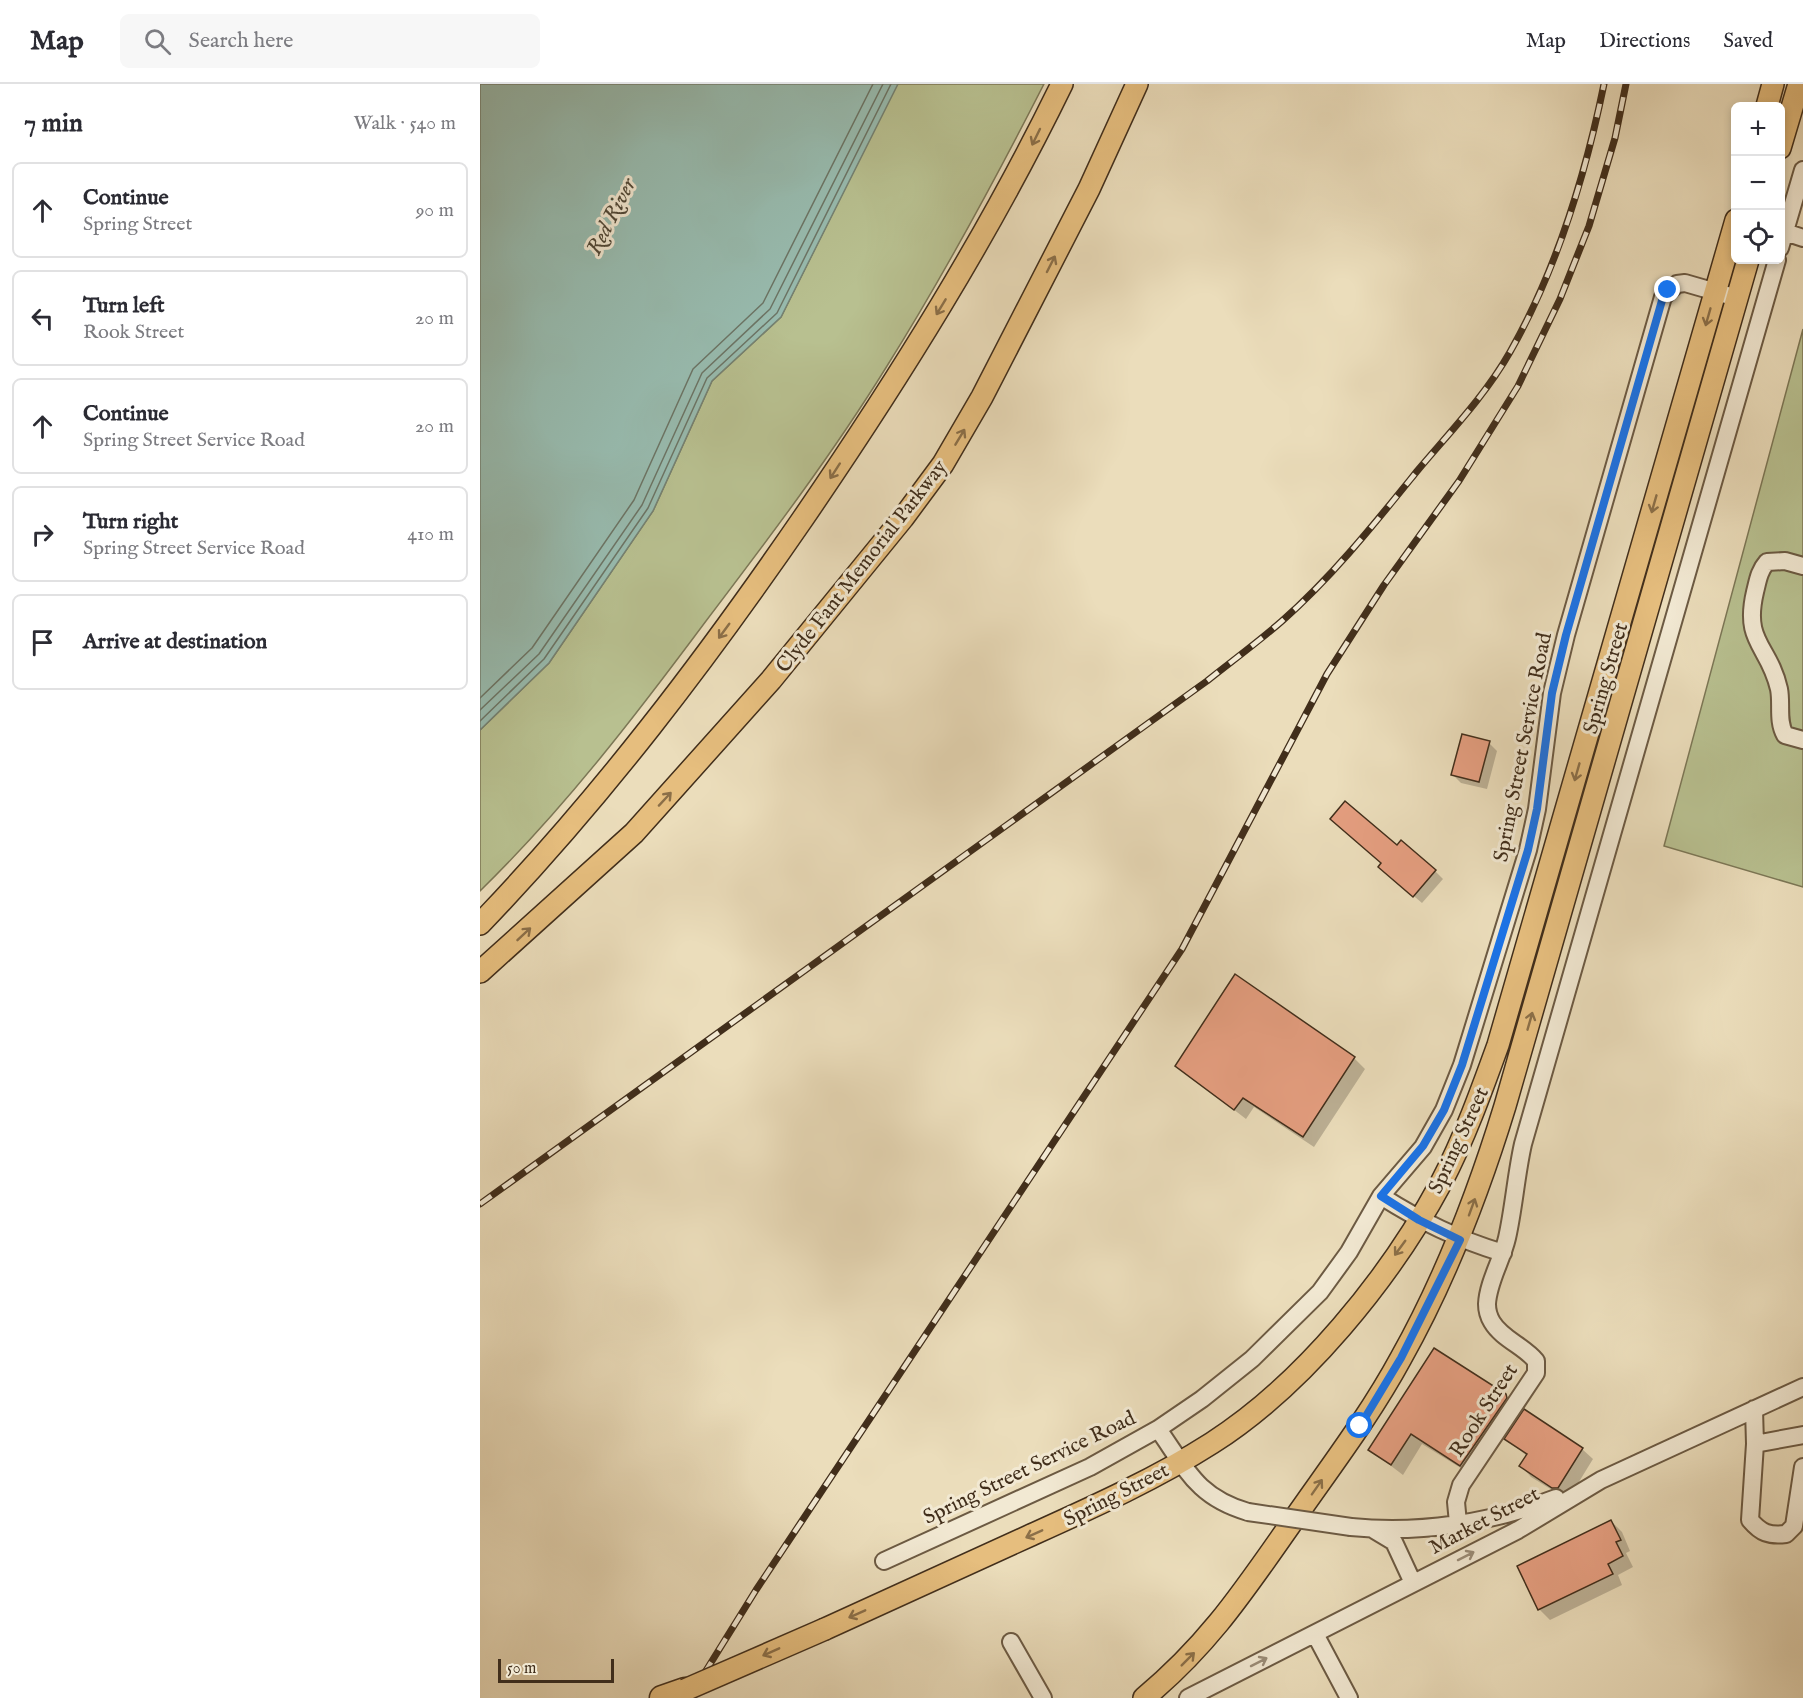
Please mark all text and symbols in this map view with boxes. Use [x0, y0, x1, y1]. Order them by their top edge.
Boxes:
search box [120, 14, 540, 68]
text: Map [30, 24, 84, 59]
icon: search [141, 25, 174, 58]
text: Search here [189, 27, 293, 55]
text: Map [1526, 28, 1566, 55]
text: Directions [1599, 28, 1690, 55]
text: Saved [1723, 28, 1773, 55]
map controls [1731, 102, 1785, 264]
button: + [1731, 102, 1785, 156]
text: 7 min [24, 107, 83, 140]
text: Walk · 540 m [354, 111, 456, 136]
one-way arrow [1030, 127, 1042, 145]
button: − [1731, 156, 1785, 210]
water label: Red River [581, 172, 644, 260]
text: Continue [83, 184, 169, 212]
icon: ahead [26, 194, 59, 227]
text: 90 m [416, 198, 454, 223]
button: locate [1731, 210, 1785, 264]
text: Spring Street [83, 212, 192, 237]
one-way arrow [1046, 256, 1057, 274]
route end [1654, 276, 1680, 302]
text: Turn left [83, 292, 165, 320]
one-way arrow [935, 298, 947, 315]
icon: left [26, 302, 59, 335]
text: 20 m [415, 306, 454, 331]
one-way arrow [1702, 307, 1713, 326]
text: Rook Street [83, 320, 184, 345]
text: Continue [83, 400, 169, 428]
icon: ahead [26, 410, 59, 443]
text: 20 m [415, 414, 454, 439]
text: Spring Street Service Road [83, 428, 305, 453]
one-way arrow [954, 429, 966, 446]
street label: Clyde Fant Memorial Parkway [771, 454, 954, 679]
one-way arrow [829, 462, 842, 479]
one-way arrow [1648, 494, 1660, 513]
text: Turn right [83, 508, 178, 536]
icon: right [26, 518, 59, 551]
text: 410 m [407, 522, 454, 547]
text: Spring Street Service Road [83, 536, 305, 561]
street label: Spring Street [1578, 620, 1635, 737]
one-way arrow [718, 622, 730, 638]
icon: arrive [26, 626, 59, 659]
text: Arrive at destination [83, 628, 267, 656]
street label: Spring Street Service Road [1488, 630, 1559, 864]
one-way arrow [1571, 763, 1582, 782]
one-way arrow [658, 792, 672, 807]
one-way arrow [516, 927, 531, 941]
one-way arrow [1525, 1011, 1536, 1030]
street label: Spring Street [1423, 1083, 1496, 1198]
one-way arrow [1467, 1198, 1478, 1217]
one-way arrow [1394, 1240, 1407, 1256]
street label: Rook Street [1444, 1359, 1525, 1463]
street label: Spring Street Service Road [919, 1405, 1139, 1529]
route start [1346, 1412, 1372, 1438]
street label: Spring Street [1059, 1457, 1173, 1531]
one-way arrow [1311, 1479, 1323, 1495]
street label: Market Street [1425, 1481, 1545, 1562]
one-way arrow [1026, 1528, 1044, 1540]
one-way arrow [1456, 1550, 1474, 1562]
one-way arrow [848, 1609, 866, 1621]
one-way arrow [763, 1647, 781, 1658]
one-way arrow [1180, 1652, 1195, 1667]
scale bar [498, 1656, 614, 1684]
one-way arrow [1249, 1656, 1267, 1667]
text: 50 m [507, 1659, 536, 1679]

